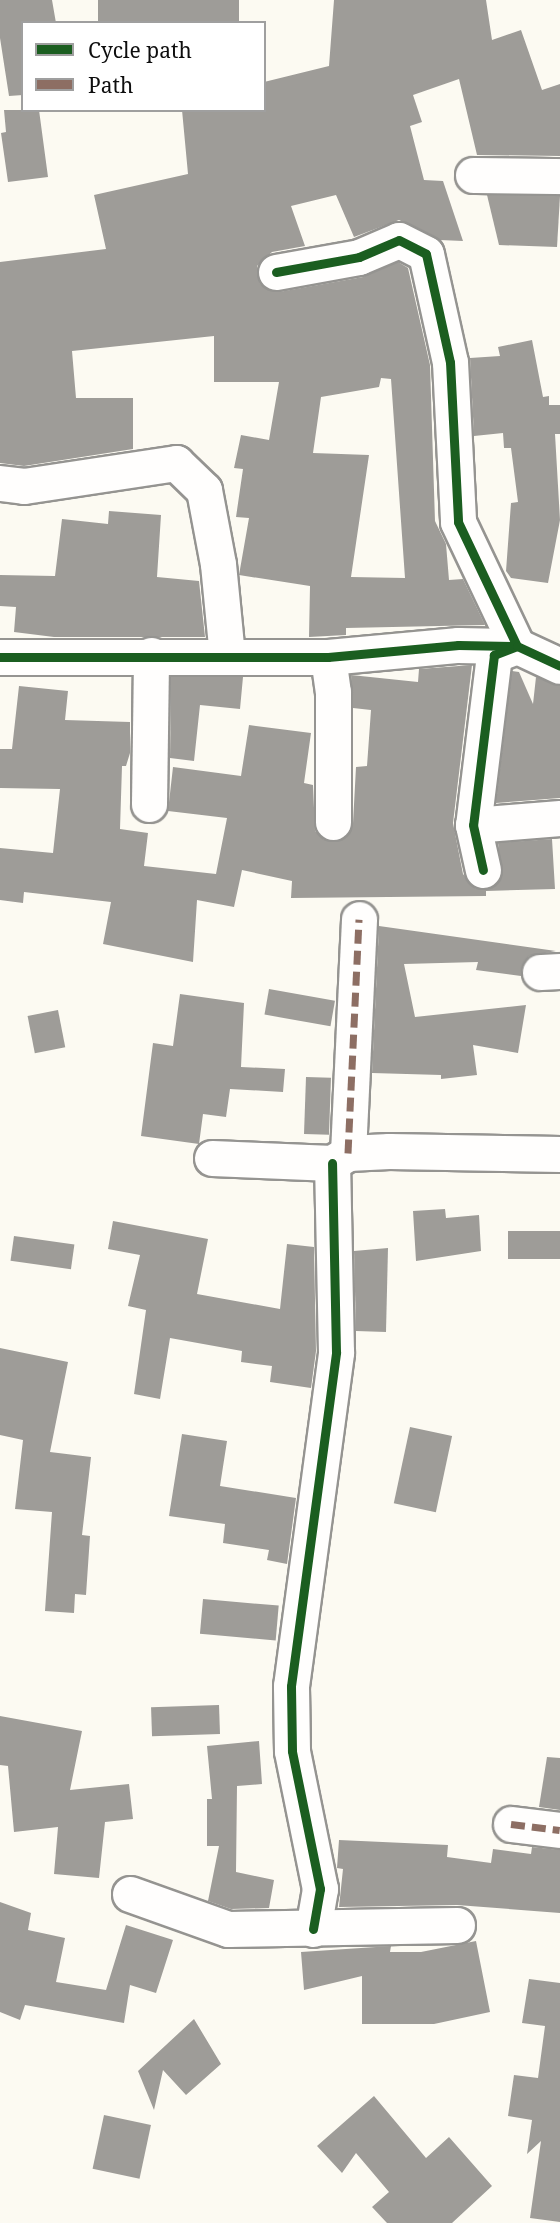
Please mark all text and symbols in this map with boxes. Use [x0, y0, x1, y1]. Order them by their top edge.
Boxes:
legend [21, 21, 266, 112]
text: Cycle path [88, 36, 192, 64]
text: Path [88, 71, 133, 99]

